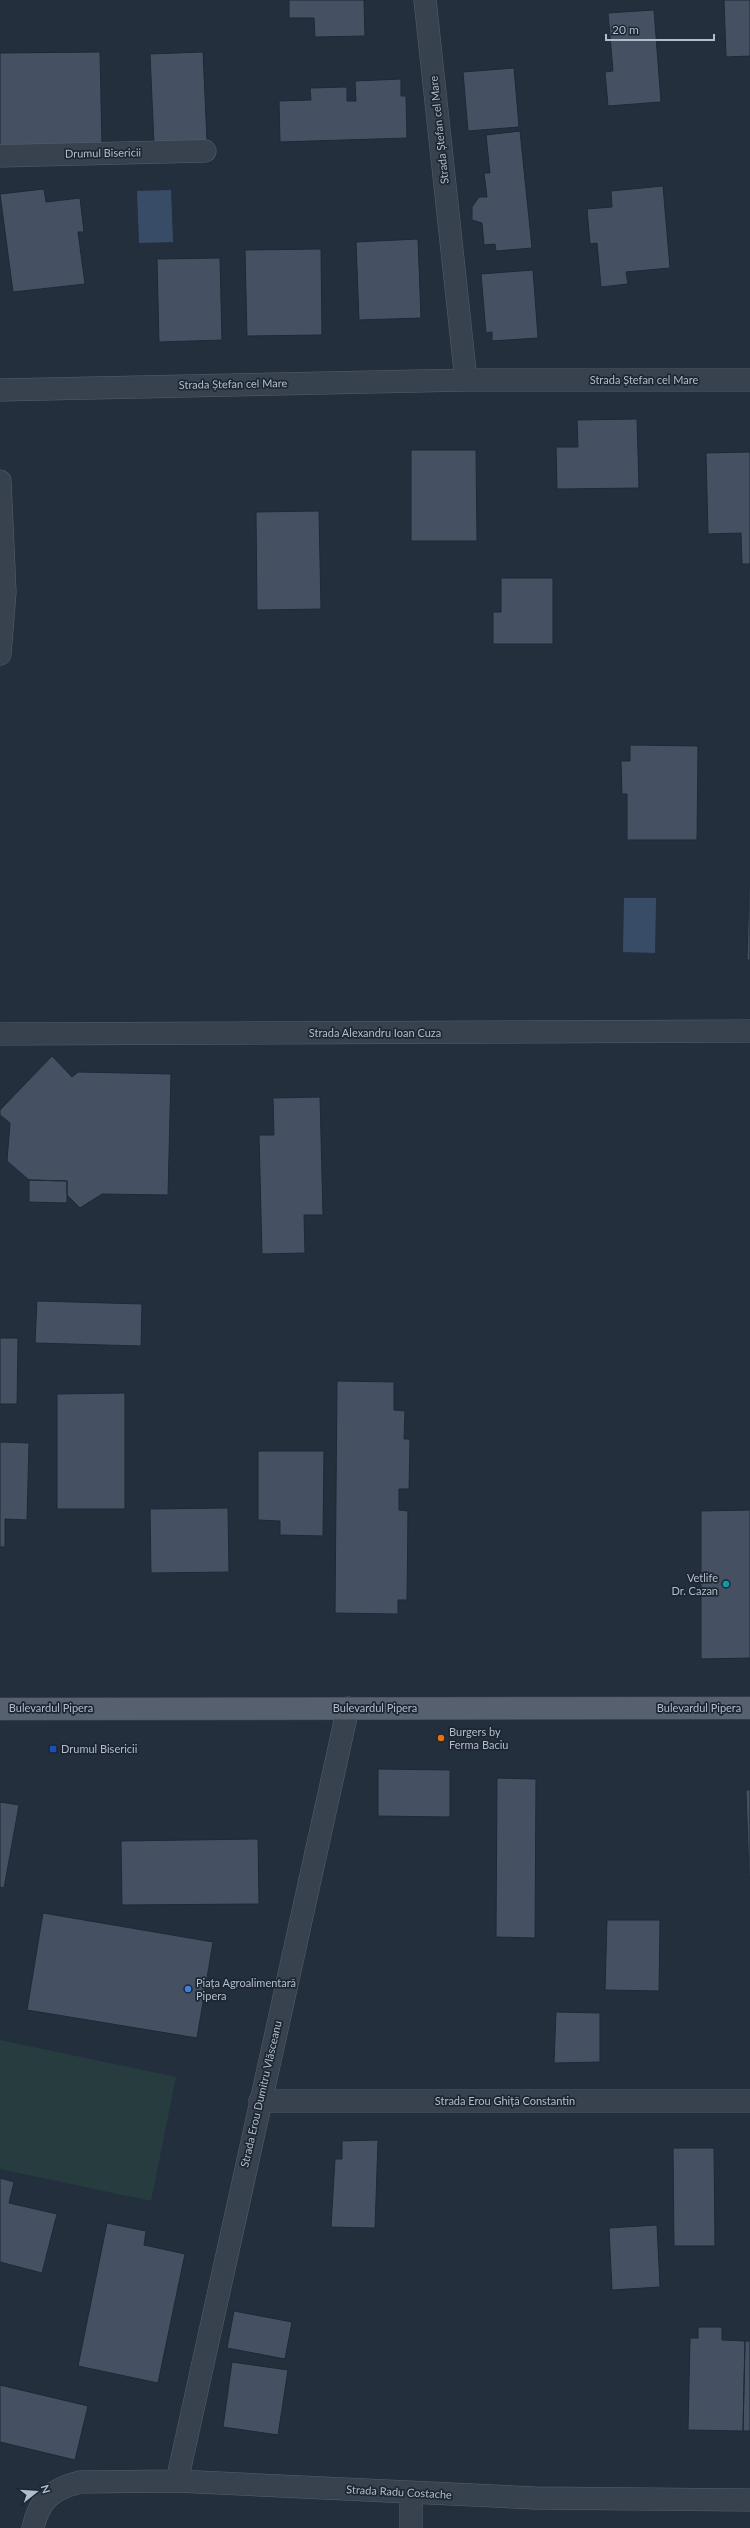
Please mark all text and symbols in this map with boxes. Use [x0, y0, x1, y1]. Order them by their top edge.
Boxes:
scale bar [606, 16, 714, 42]
text: 20 m [612, 22, 639, 37]
street label: Strada Ștefan cel Mare [426, 75, 451, 185]
street label: Drumul Bisericii [65, 145, 142, 160]
street label: Strada Ștefan cel Mare [590, 373, 698, 386]
street label: Strada Ștefan cel Mare [179, 376, 288, 391]
street label: Strada Alexandru Ioan Cuza [309, 1026, 441, 1039]
place label: Vetlife Dr. Cazan [671, 1571, 718, 1597]
marker: Vetlife Dr. Cazan [721, 1579, 731, 1589]
street label: Bulevardul Pipera [9, 1701, 93, 1714]
street label: Bulevardul Pipera [333, 1701, 417, 1714]
street label: Bulevardul Pipera [657, 1701, 741, 1714]
place label: Burgers by Ferma Baciu [449, 1725, 508, 1751]
marker: Burgers by Ferma Baciu [436, 1733, 446, 1743]
place label: Drumul Bisericii [61, 1742, 138, 1755]
marker: Drumul Bisericii [48, 1744, 58, 1754]
place label: Piața Agroalimentară Pipera [196, 1976, 296, 2002]
marker: Piața Agroalimentară Pipera [183, 1984, 193, 1994]
street label: Strada Erou Dumitru Vlăsceanu [237, 2019, 284, 2169]
street label: Strada Erou Ghiță Constantin [435, 2094, 575, 2107]
north arrow [16, 2472, 56, 2512]
street label: Strada Radu Costache [346, 2482, 452, 2501]
text: N [39, 2483, 53, 2495]

